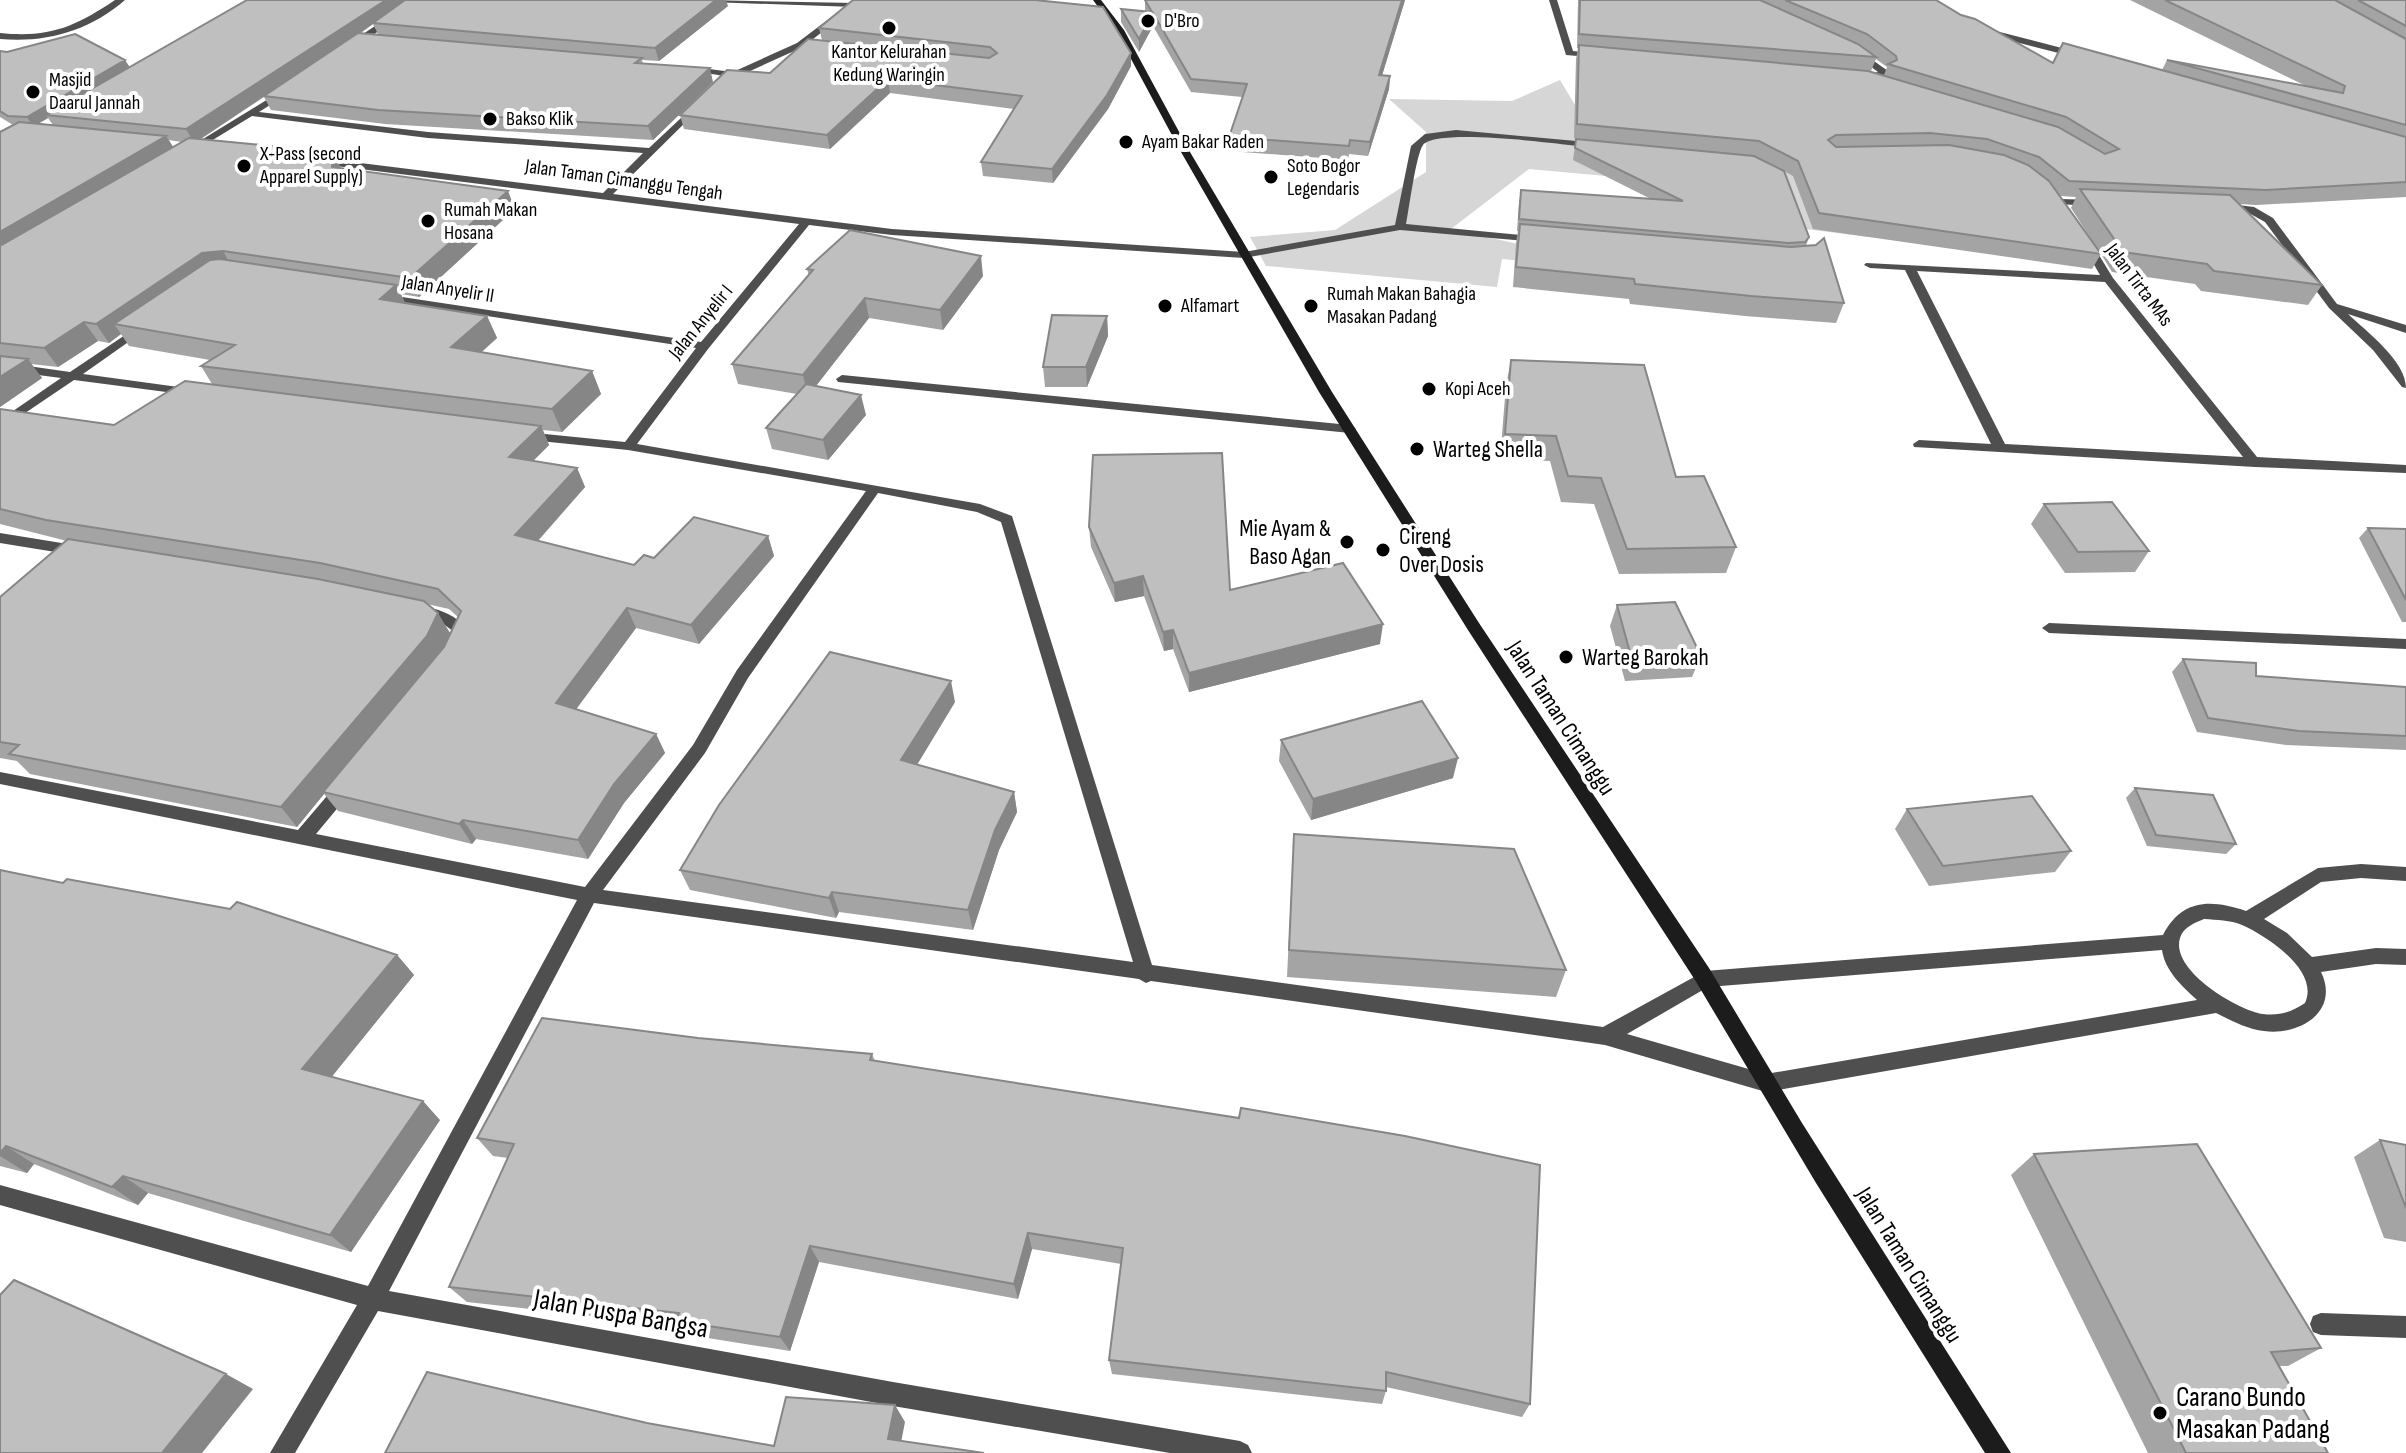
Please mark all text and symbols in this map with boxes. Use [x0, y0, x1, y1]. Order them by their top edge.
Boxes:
place label: D'Bro [1164, 9, 1200, 33]
marker: D'Bro [1139, 12, 1157, 30]
marker: Kantor Kelurahan Kedung Waringin [880, 19, 898, 37]
place label: Kantor Kelurahan Kedung Waringin [831, 40, 947, 87]
place label: Masjid Daarul Jannah [49, 68, 140, 115]
marker: Masjid Daarul Jannah [24, 83, 42, 101]
place label: Bakso Klik [506, 107, 574, 131]
marker: Bakso Klik [481, 110, 499, 128]
place label: Ayam Bakar Raden [1141, 130, 1264, 154]
marker: Ayam Bakar Raden [1117, 133, 1135, 151]
place label: X-Pass (second Apparel Supply) [259, 142, 363, 189]
street label: Jalan Taman Cimanggu Tengah [523, 154, 724, 206]
place label: Soto Bogor Legendaris [1287, 154, 1361, 201]
marker: X-Pass (second Apparel Supply) [235, 157, 253, 175]
marker: Soto Bogor Legendaris [1262, 168, 1280, 186]
place label: Rumah Makan Hosana [444, 198, 537, 245]
marker: Rumah Makan Hosana [419, 212, 437, 230]
street label: Jalan Tirta MAs [2100, 238, 2178, 331]
street label: Jalan Anyelir II [399, 270, 496, 308]
street label: Jalan Anyelir I [663, 280, 738, 365]
place label: Rumah Makan Bahagia Masakan Padang [1327, 282, 1476, 329]
place label: Alfamart [1180, 294, 1239, 318]
marker: Alfamart [1156, 297, 1174, 315]
marker: Rumah Makan Bahagia Masakan Padang [1302, 297, 1320, 315]
place label: Kopi Aceh [1445, 377, 1511, 401]
marker: Kopi Aceh [1420, 380, 1438, 398]
place label: Warteg Shella [1433, 435, 1543, 464]
marker: Warteg Shella [1408, 440, 1426, 458]
place label: Mie Ayam & Baso Agan [1239, 514, 1331, 571]
place label: Cireng Over Dosis [1399, 522, 1484, 579]
marker: Mie Ayam & Baso Agan [1338, 533, 1356, 551]
marker: Cireng Over Dosis [1374, 541, 1392, 559]
street label: Jalan Taman Cimanggu [1500, 634, 1622, 801]
place label: Warteg Barokah [1582, 643, 1709, 672]
marker: Warteg Barokah [1557, 648, 1575, 666]
street label: Jalan Taman Cimanggu [1849, 1181, 1969, 1348]
street label: Jalan Puspa Bangsa [530, 1282, 711, 1346]
place label: Carano Bundo Masakan Padang [2176, 1381, 2330, 1446]
marker: Carano Bundo Masakan Padang [2151, 1404, 2169, 1422]

